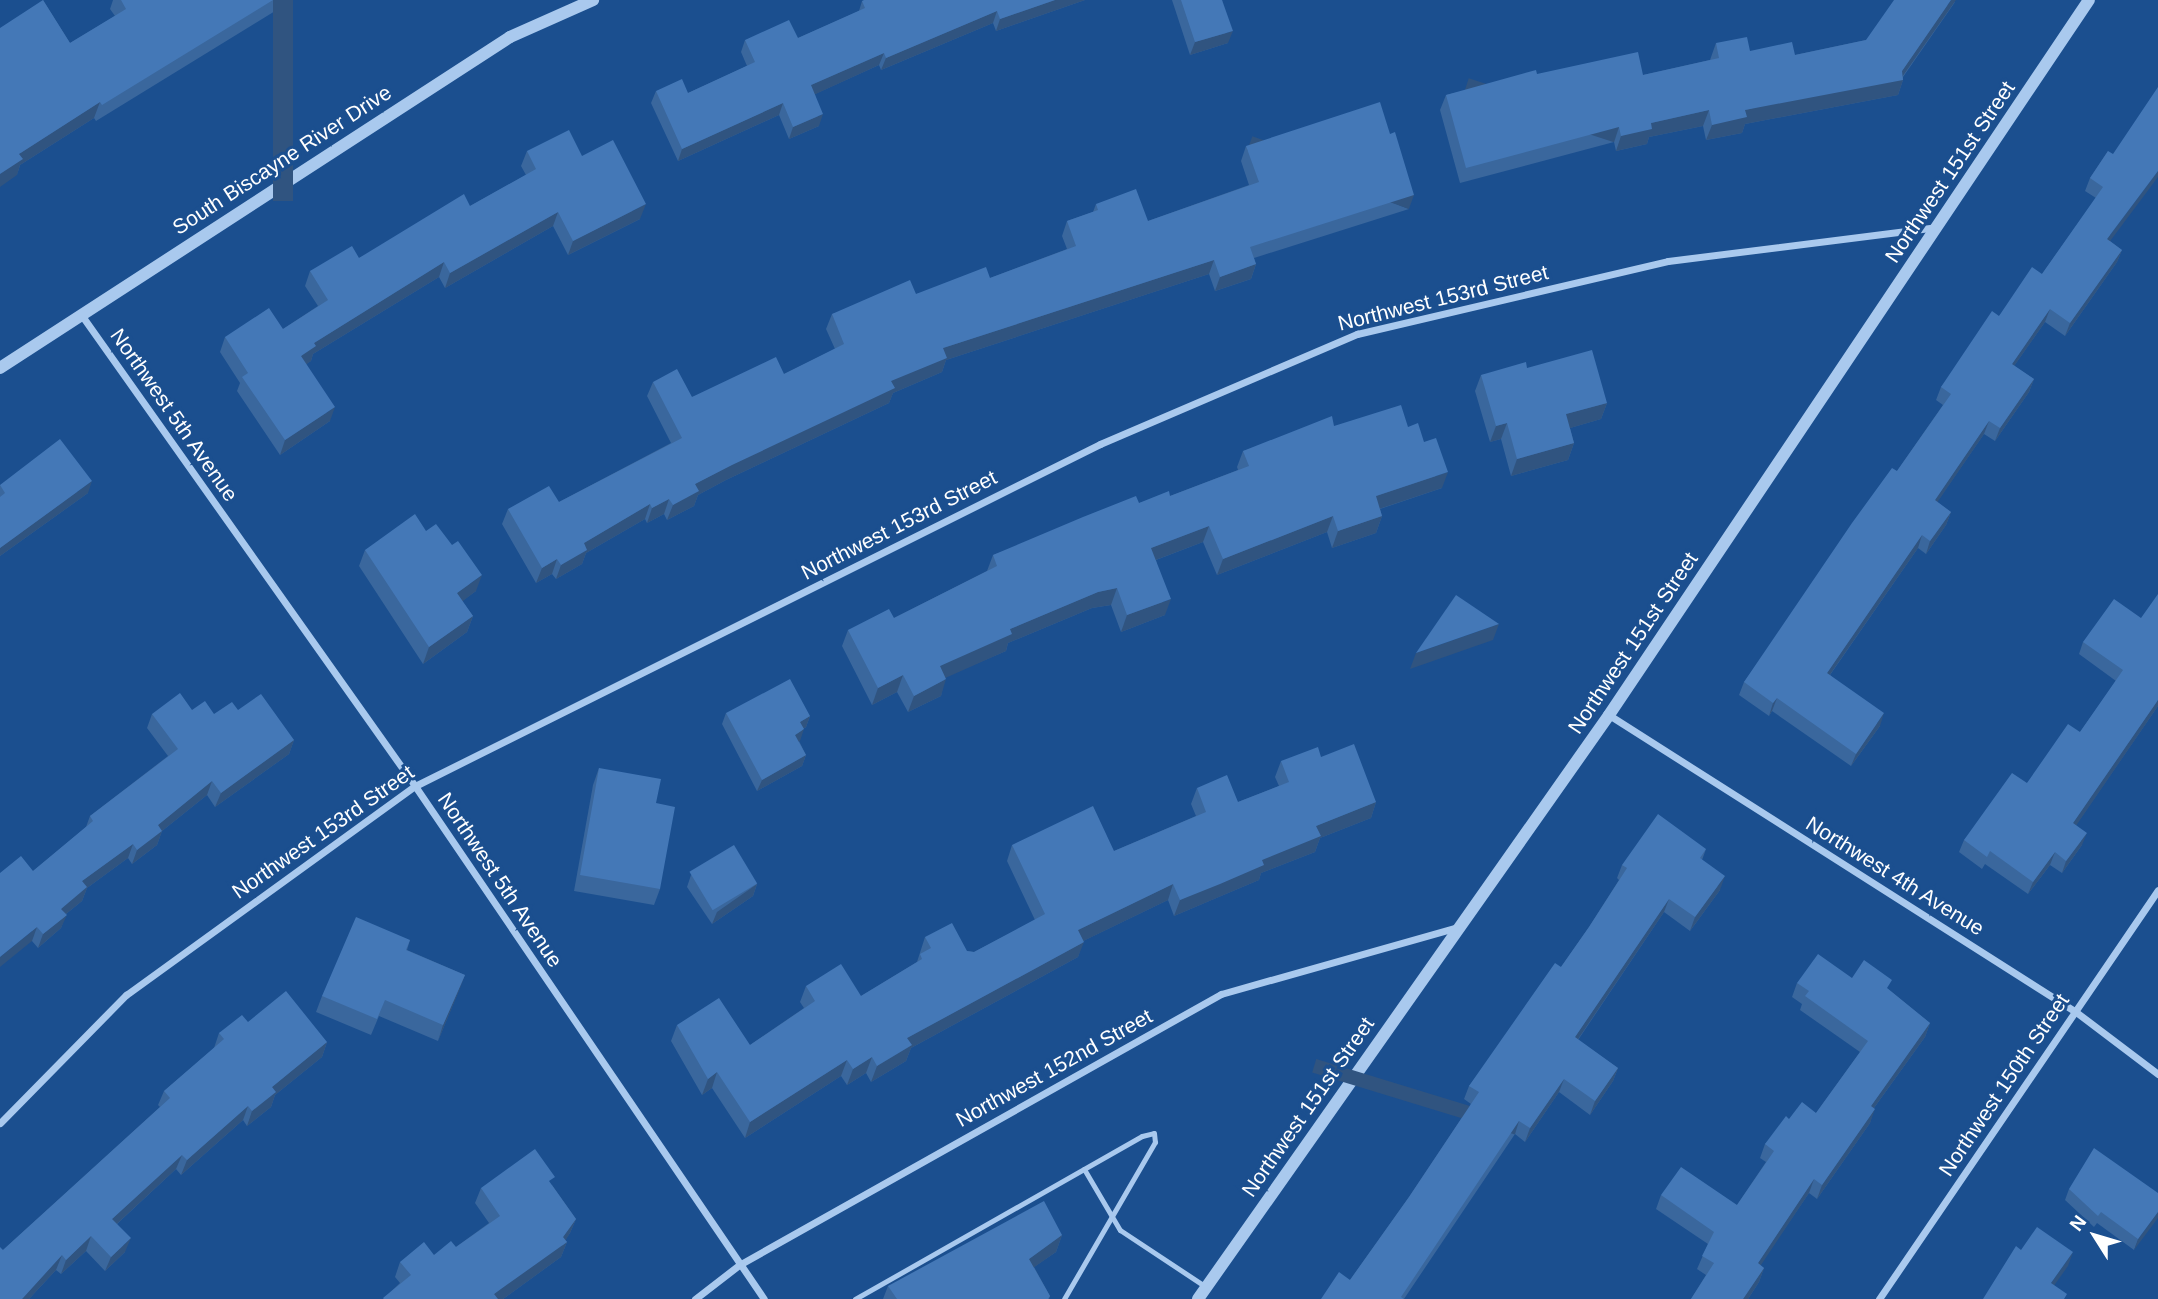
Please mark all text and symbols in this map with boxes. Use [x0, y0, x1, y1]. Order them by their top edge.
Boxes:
street label: Northwest 151st Street [1880, 76, 2020, 268]
street label: South Biscayne River Drive [168, 80, 396, 240]
street label: Northwest 153rd Street [1335, 260, 1551, 336]
street label: Northwest 5th Avenue [105, 323, 243, 507]
street label: Northwest 153rd Street [797, 465, 1001, 585]
street label: Northwest 151st Street [1563, 547, 1703, 739]
street label: Northwest 153rd Street [227, 760, 419, 904]
street label: Northwest 5th Avenue [432, 787, 568, 973]
street label: Northwest 4th Avenue [1801, 811, 1989, 941]
street label: Northwest 150th Street [1934, 989, 2074, 1181]
street label: Northwest 152nd Street [951, 1003, 1157, 1133]
street label: Northwest 151st Street [1236, 1012, 1380, 1202]
north arrow [2060, 1201, 2130, 1271]
text: N [2065, 1211, 2090, 1235]

